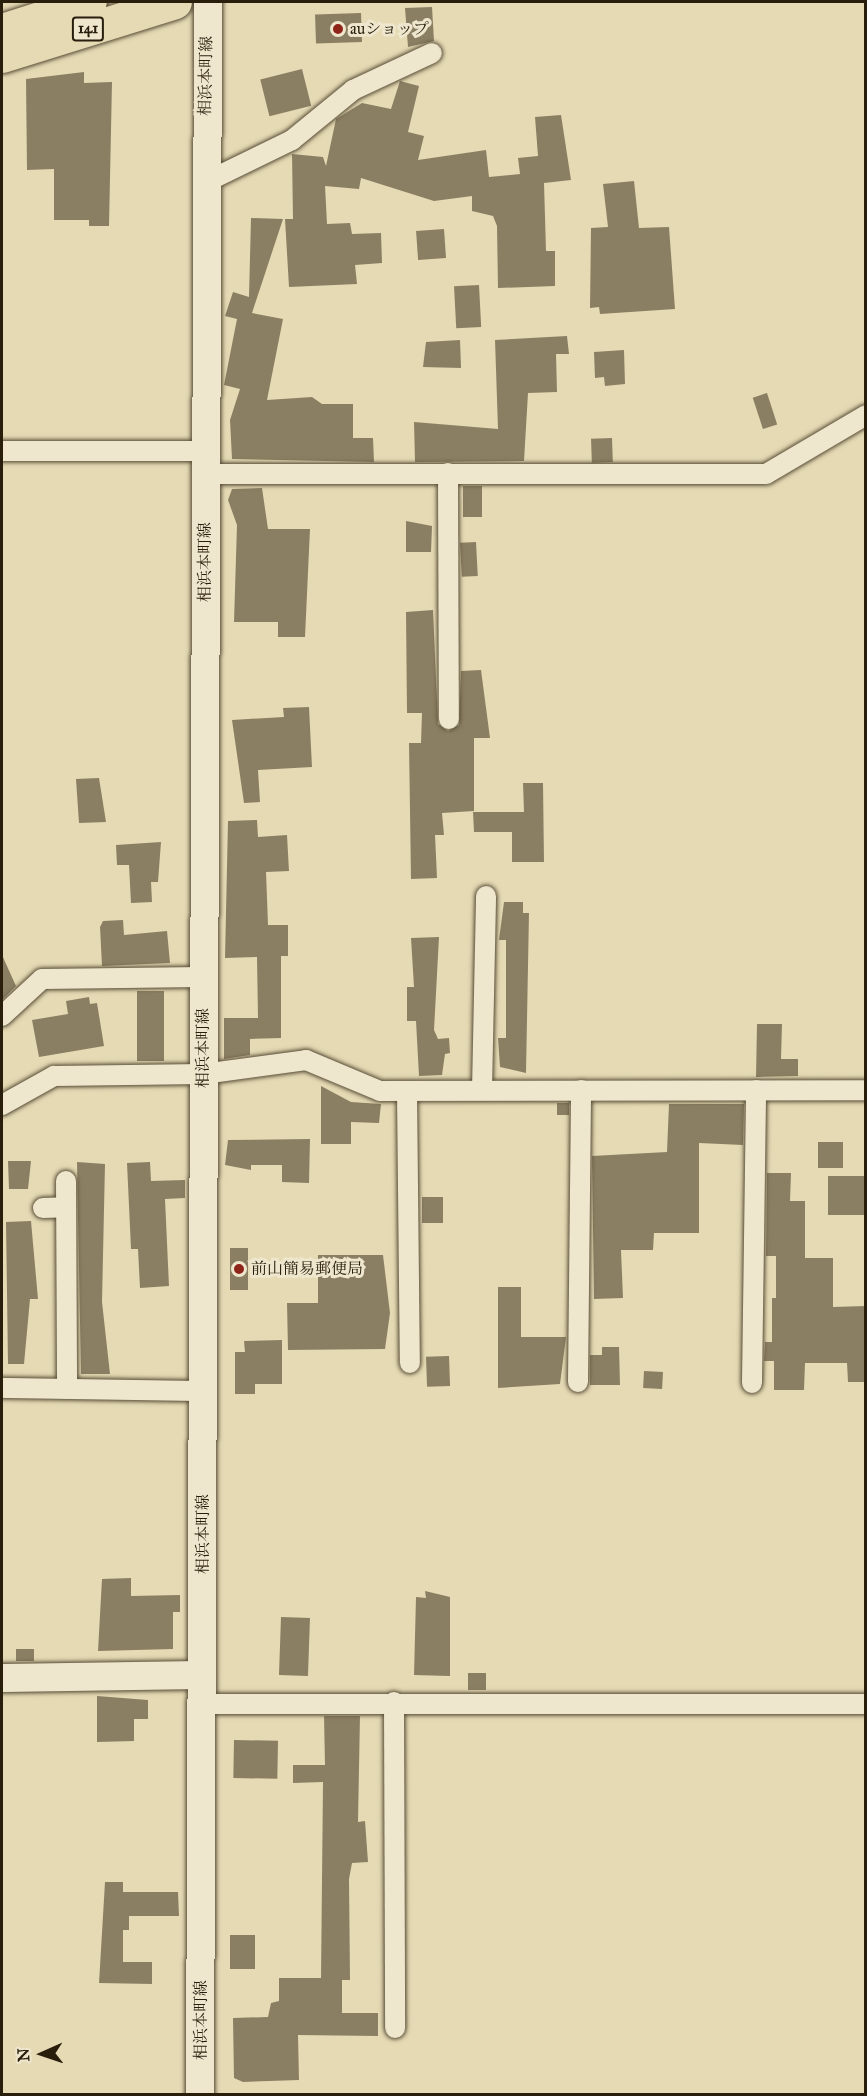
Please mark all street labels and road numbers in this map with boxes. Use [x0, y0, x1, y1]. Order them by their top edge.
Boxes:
road number: 141 [72, 17, 104, 41]
street label: 相浜本町線 [196, 36, 216, 116]
street label: 相浜本町線 [195, 522, 215, 602]
street label: 相浜本町線 [193, 1008, 213, 1088]
street label: 相浜本町線 [193, 1494, 213, 1574]
street label: 相浜本町線 [191, 1980, 211, 2060]

